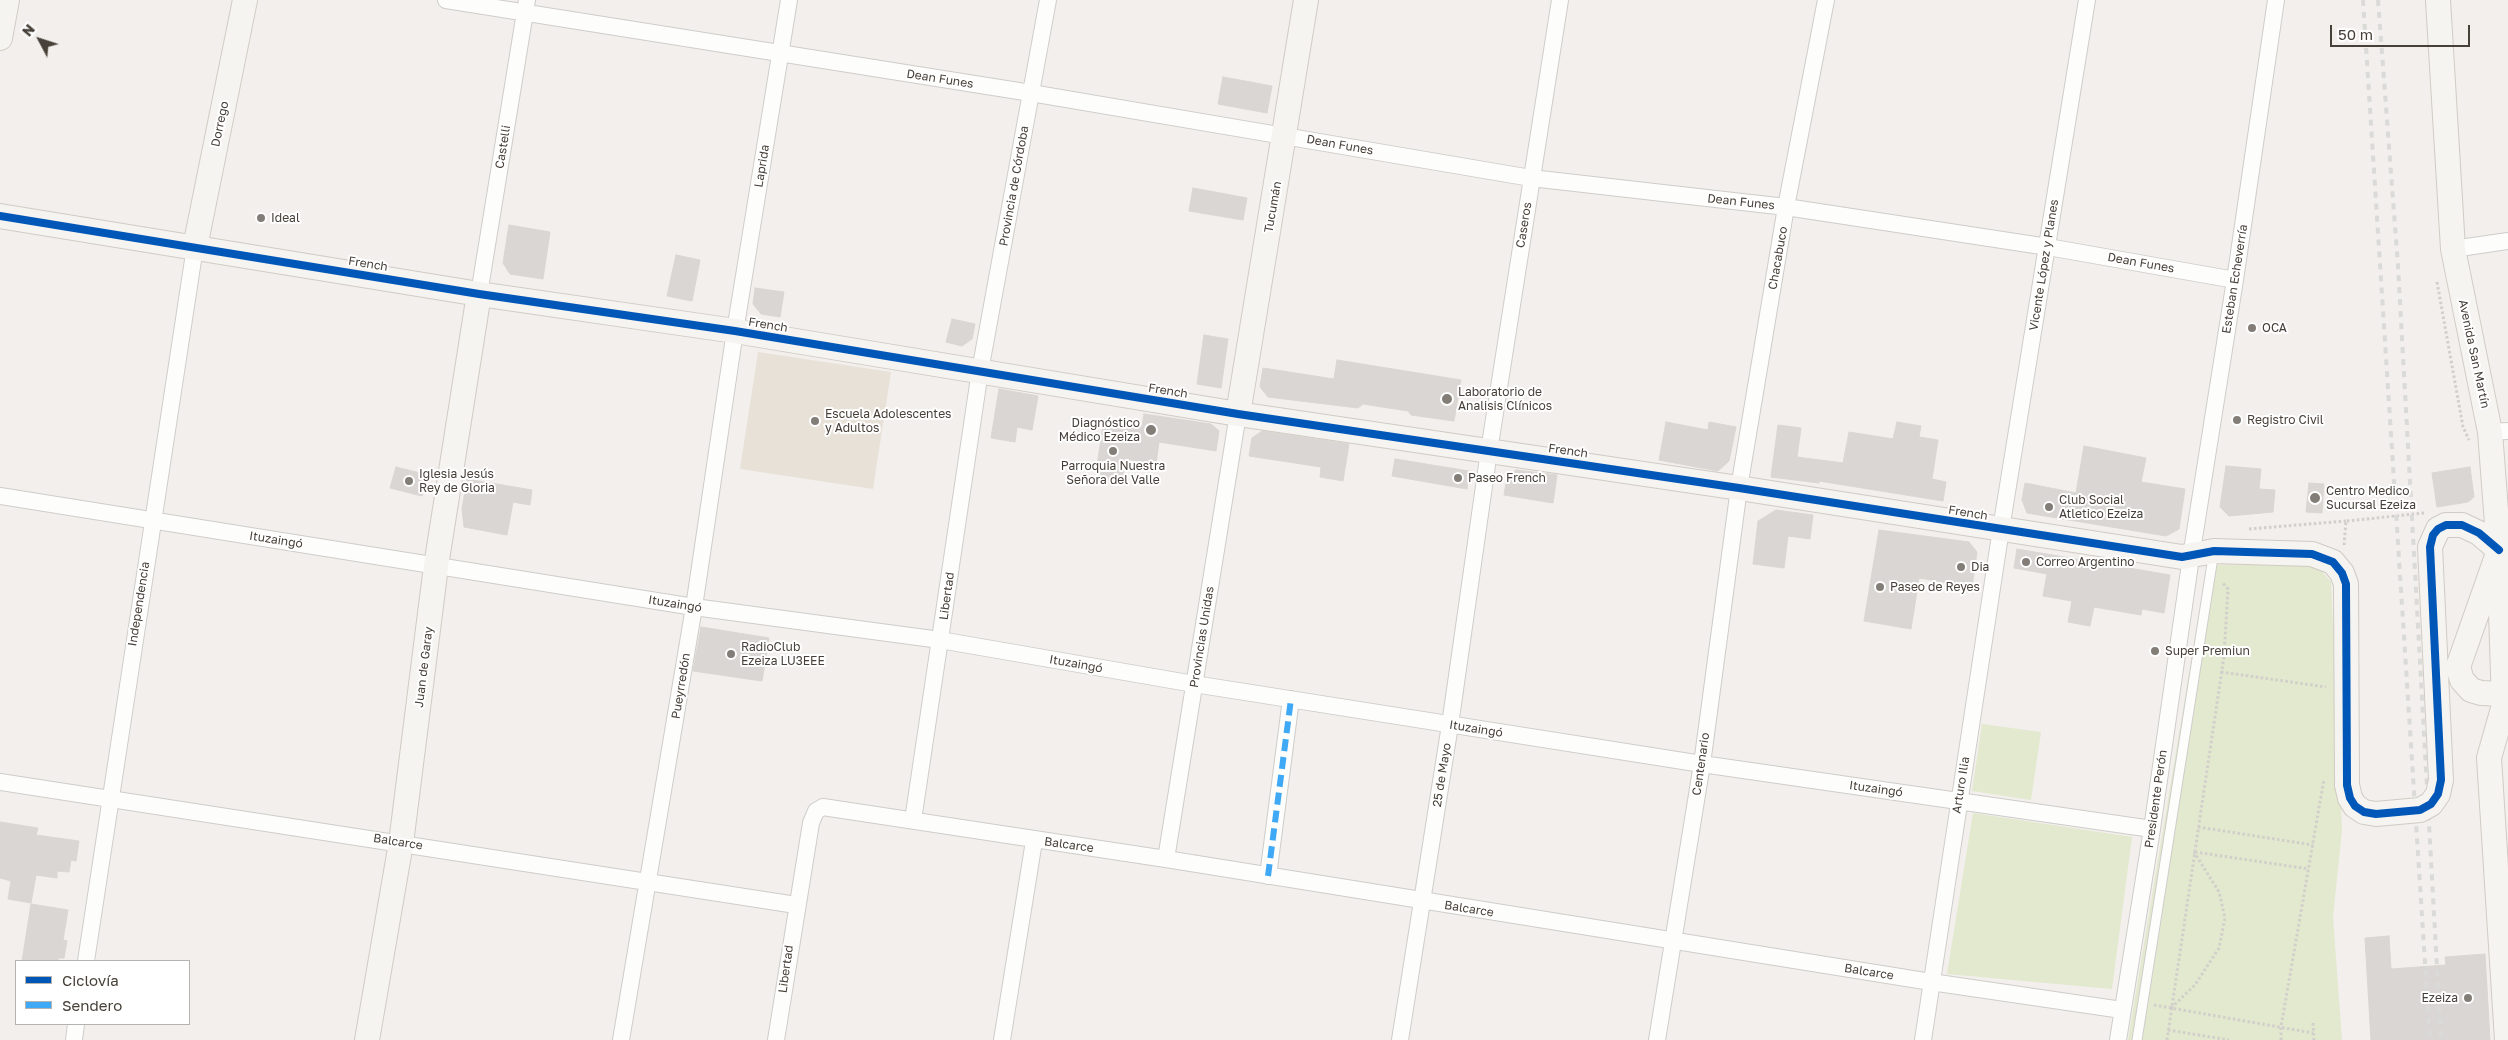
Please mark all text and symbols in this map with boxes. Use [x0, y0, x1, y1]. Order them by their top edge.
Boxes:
north arrow [15, 15, 65, 65]
scale bar [2333, 15, 2473, 47]
text: N [18, 21, 38, 40]
text: 50 m [2338, 25, 2373, 43]
street label: Dean Funes [905, 67, 975, 91]
street label: Dorrego [208, 100, 232, 148]
street label: Castelli [492, 124, 514, 170]
street label: Provincia de Córdoba [996, 125, 1032, 247]
street label: Dean Funes [1305, 132, 1375, 158]
street label: Laprida [752, 144, 772, 188]
street label: Tucumán [1261, 180, 1285, 234]
street label: Dean Funes [1707, 191, 1775, 213]
street label: Vicente López y Planes [2026, 198, 2062, 332]
street label: Caseros [1513, 201, 1535, 249]
place label: Ideal [271, 211, 300, 225]
marker: Ideal [255, 212, 267, 224]
street label: Esteban Echeverría [2219, 223, 2251, 335]
street label: Chacabuco [1765, 225, 1791, 291]
street label: Dean Funes [2106, 250, 2176, 276]
street label: French [347, 254, 389, 274]
street label: Avenida San Martín [2455, 298, 2493, 410]
street label: French [747, 315, 789, 335]
place label: OCA [2262, 321, 2287, 335]
marker: OCA [2246, 322, 2258, 334]
street label: French [1147, 381, 1189, 401]
place label: Laboratorio de Analisis Clínicos [1458, 385, 1552, 413]
marker: Laboratorio de Analisis Clínicos [1440, 392, 1454, 406]
place label: Escuela Adolescentes y Adultos [825, 407, 951, 435]
place label: Registro Civil [2247, 413, 2324, 427]
marker: Registro Civil [2231, 414, 2243, 426]
marker: Escuela Adolescentes y Adultos [809, 415, 821, 427]
place label: Diagnóstico Médico Ezeiza [1059, 416, 1140, 444]
marker: Diagnóstico Médico Ezeiza [1144, 423, 1158, 437]
street label: French [1547, 441, 1589, 461]
marker: Parroquia Nuestra Señora del Valle [1107, 445, 1119, 457]
place label: Parroquia Nuestra Señora del Valle [1061, 459, 1165, 487]
place label: Iglesia Jesús Rey de Gloria [419, 467, 495, 495]
place label: Paseo French [1468, 471, 1546, 485]
marker: Paseo French [1452, 472, 1464, 484]
marker: Iglesia Jesús Rey de Gloria [403, 475, 415, 487]
place label: Centro Medico Sucursal Ezeiza [2326, 484, 2416, 512]
marker: Centro Medico Sucursal Ezeiza [2308, 491, 2322, 505]
place label: Club Social Atletico Ezeiza [2059, 493, 2143, 521]
marker: Club Social Atletico Ezeiza [2043, 501, 2055, 513]
street label: French [1947, 503, 1989, 523]
street label: Ituzaingó [248, 529, 304, 551]
place label: Correo Argentino [2036, 555, 2135, 569]
marker: Correo Argentino [2020, 556, 2032, 568]
place label: Dia [1971, 560, 1989, 574]
street label: Independencia [125, 561, 153, 647]
marker: Dia [1955, 561, 1967, 573]
street label: Libertad [937, 571, 957, 621]
place label: Paseo de Reyes [1890, 580, 1980, 594]
marker: Paseo de Reyes [1874, 581, 1886, 593]
street label: Provincias Unidas [1187, 585, 1217, 689]
street label: Ituzaingó [647, 593, 703, 615]
street label: Juan de Garay [412, 626, 436, 708]
place label: RadioClub Ezeiza LU3EEE [741, 640, 825, 668]
place label: Super Premiun [2165, 644, 2250, 658]
marker: Super Premiun [2149, 645, 2161, 657]
marker: RadioClub Ezeiza LU3EEE [725, 648, 737, 660]
street label: Pueyrredón [669, 652, 693, 720]
street label: Ituzaingó [1048, 652, 1104, 676]
street label: Ituzaingó [1448, 718, 1504, 740]
street label: Centenario [1689, 732, 1713, 796]
street label: 25 de Mayo [1430, 742, 1454, 808]
street label: Presidente Perón [2142, 749, 2170, 849]
street label: Arturo Ilia [1949, 756, 1973, 814]
street label: Ituzaingó [1848, 778, 1904, 800]
street label: Balcarce [372, 831, 424, 853]
street label: Balcarce [1043, 834, 1095, 856]
street label: Balcarce [1443, 898, 1495, 920]
street label: Libertad [776, 944, 796, 994]
legend [15, 960, 190, 1025]
street label: Balcarce [1843, 961, 1895, 983]
text: Ciclovía [62, 971, 119, 989]
place label: Ezeiza [2421, 991, 2458, 1005]
marker: Ezeiza [2462, 992, 2474, 1004]
text: Sendero [62, 996, 122, 1014]

